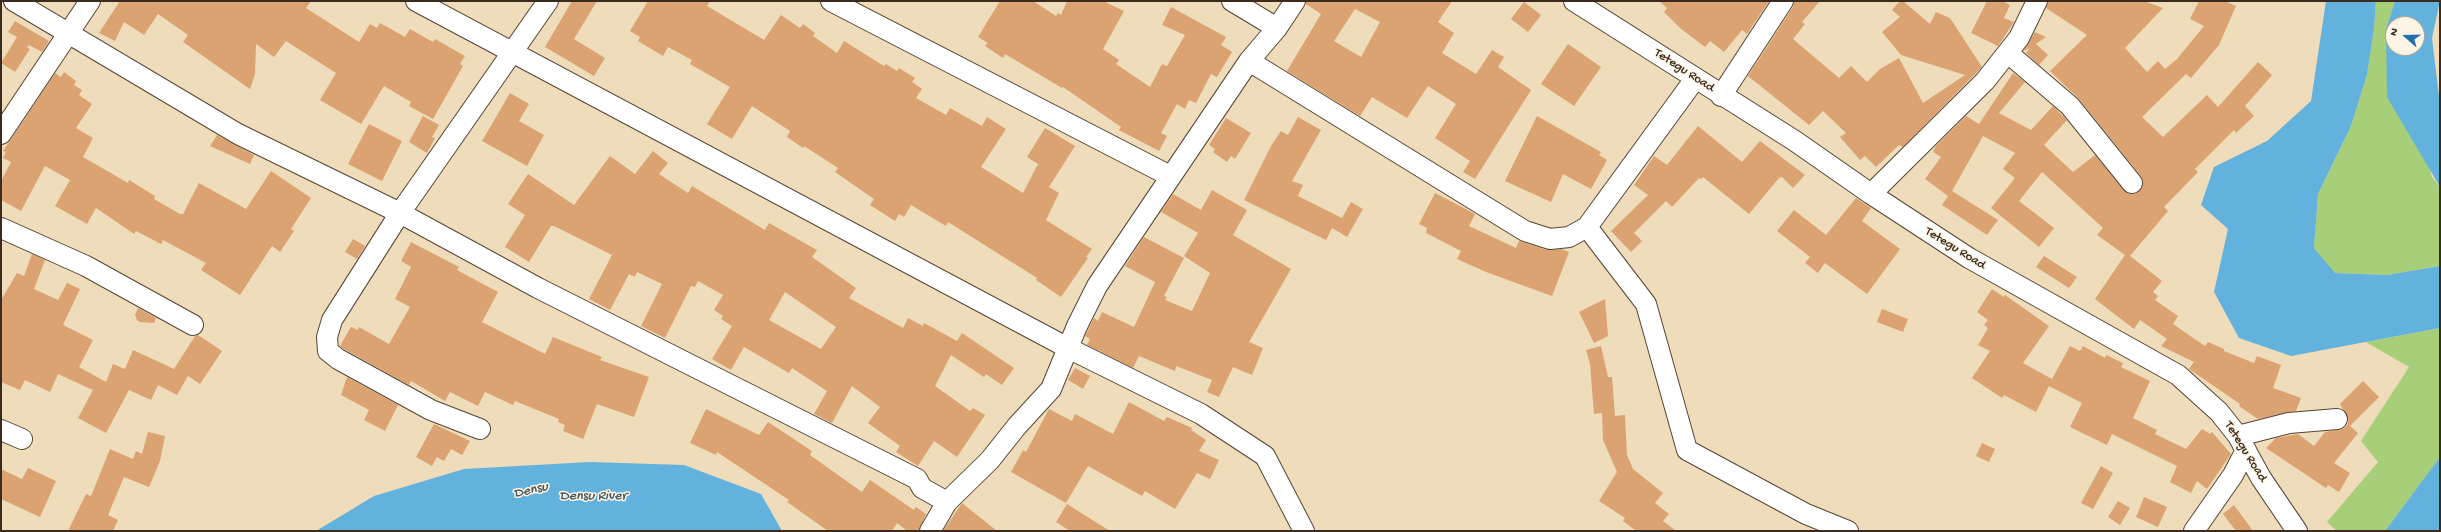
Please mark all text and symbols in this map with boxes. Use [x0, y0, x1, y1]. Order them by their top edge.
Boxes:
north arrow [2385, 16, 2425, 56]
text: N [2388, 27, 2402, 38]
street label: Tetegu Road [1651, 46, 1717, 96]
street label: Tetegu Road [1922, 224, 1988, 274]
street label: Tetegu Road [2220, 419, 2270, 485]
water label: Densu [512, 479, 550, 503]
water label: Densu River [560, 489, 626, 505]

